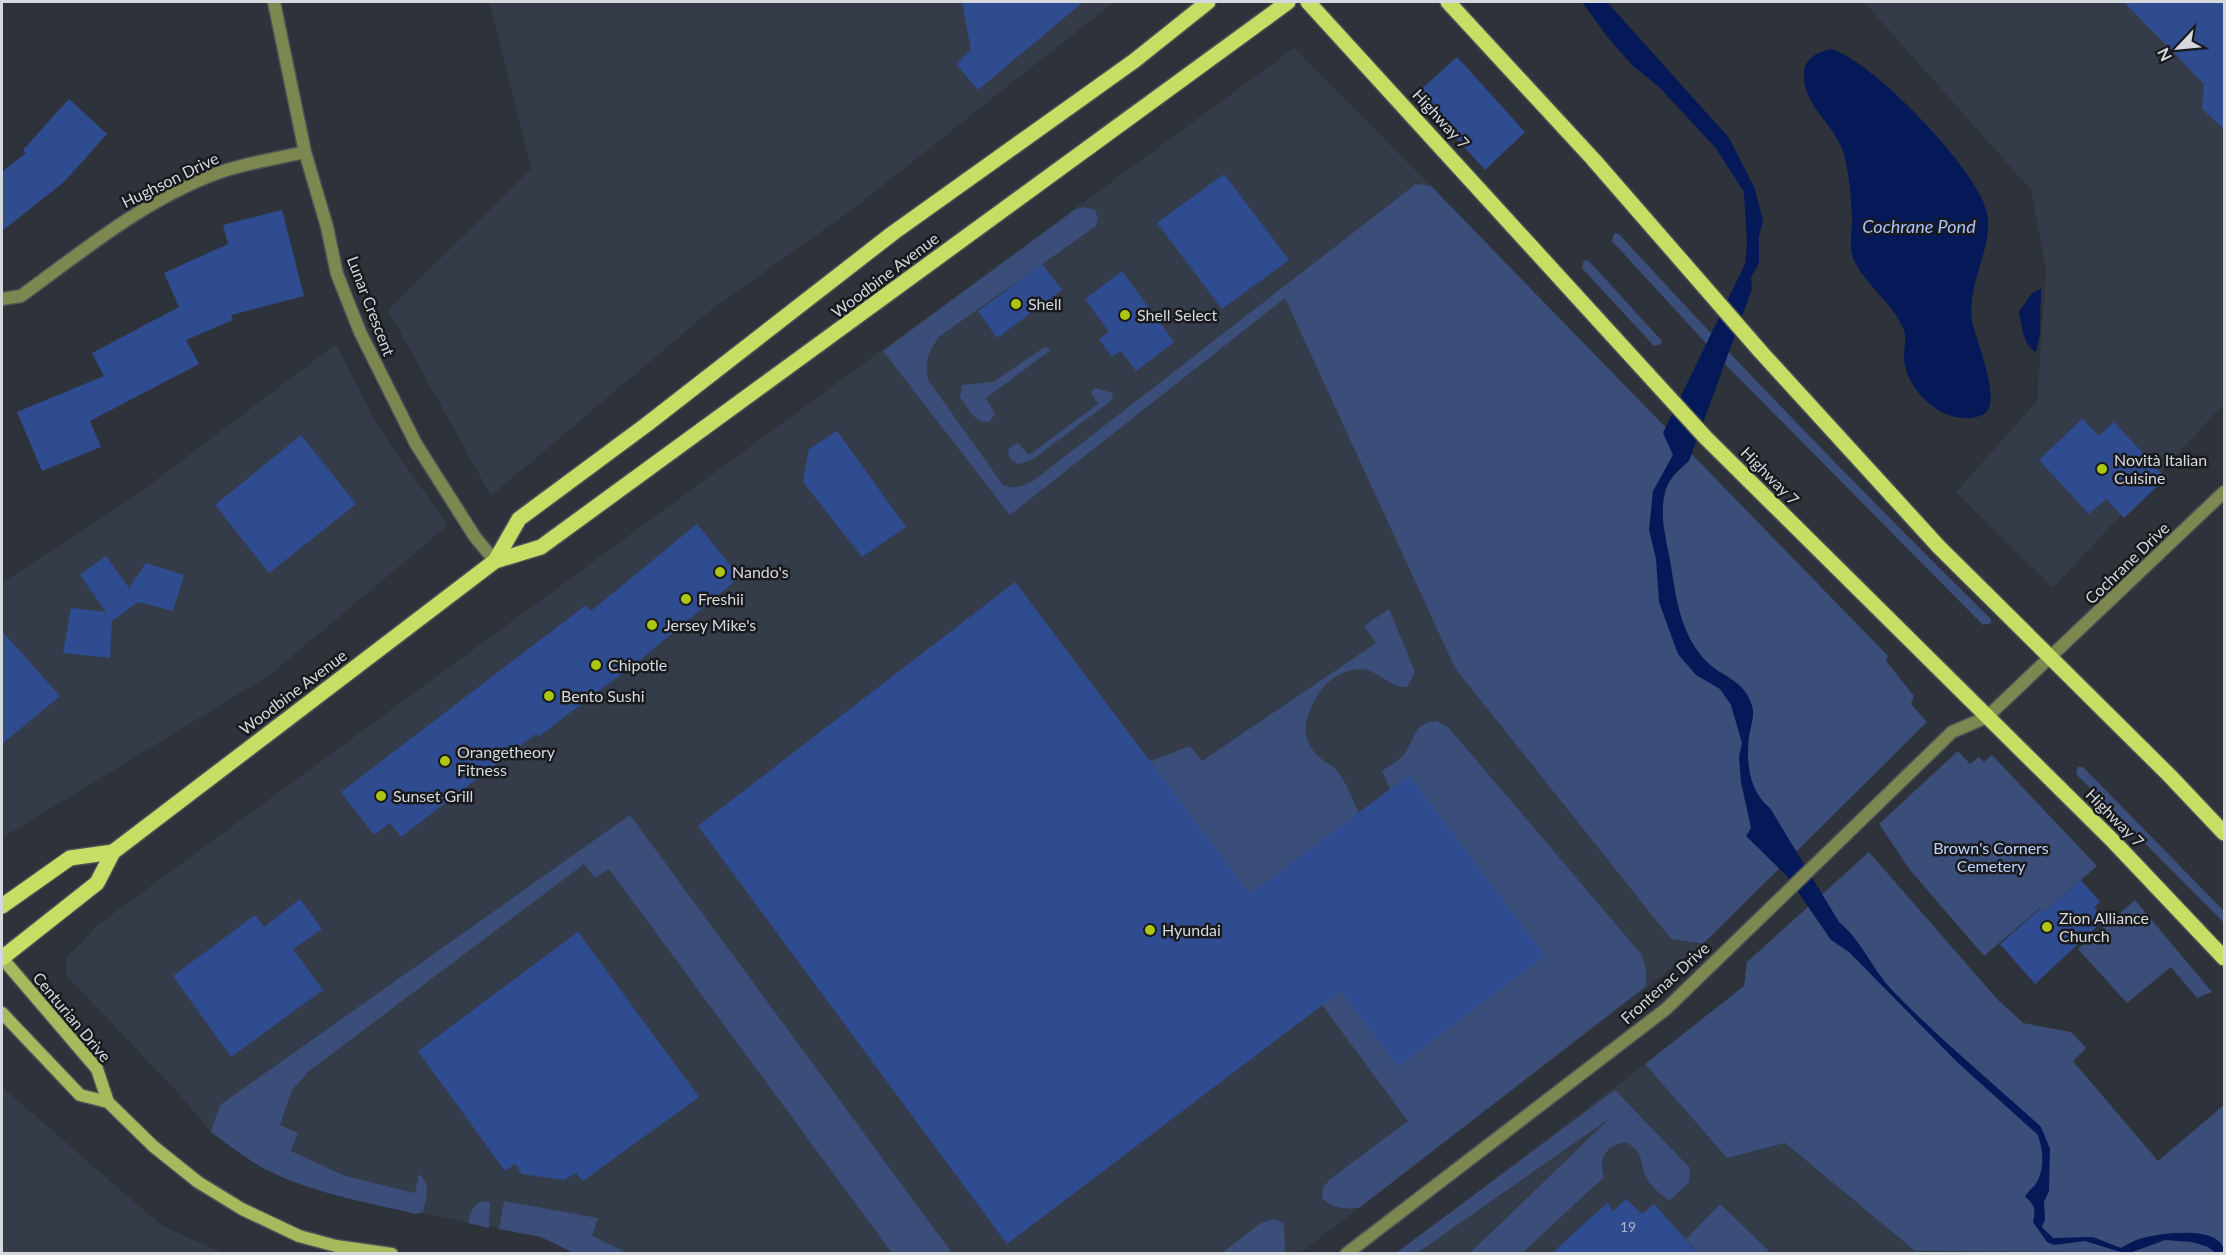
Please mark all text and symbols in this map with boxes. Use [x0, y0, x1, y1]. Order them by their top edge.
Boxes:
north arrow [2148, 18, 2208, 78]
text: N [2153, 45, 2175, 64]
street label: Highway 7 [1409, 85, 1474, 152]
street label: Hughson Drive [118, 148, 221, 211]
water label: Cochrane Pond [1862, 215, 1976, 237]
street label: Woodbine Avenue [827, 228, 942, 321]
street label: Lunar Crescent [344, 253, 399, 359]
place label: Shell [1028, 294, 1061, 313]
marker: Shell [1009, 297, 1023, 311]
place label: Shell Select [1137, 305, 1218, 324]
marker: Shell Select [1118, 308, 1132, 322]
street label: Highway 7 [1737, 443, 1803, 509]
place label: Novità Italian Cuisine [2114, 450, 2207, 487]
marker: Novità Italian Cuisine [2095, 462, 2109, 476]
street label: Cochrane Drive [2081, 518, 2173, 607]
place label: Nando's [732, 562, 789, 581]
marker: Nando's [713, 565, 727, 579]
place label: Freshii [698, 589, 744, 608]
marker: Freshii [679, 592, 693, 606]
place label: Jersey Mike's [664, 615, 756, 634]
marker: Jersey Mike's [645, 618, 659, 632]
street label: Woodbine Avenue [235, 645, 350, 738]
place label: Chipotle [608, 655, 667, 674]
marker: Chipotle [589, 658, 603, 672]
place label: Bento Sushi [561, 686, 645, 705]
marker: Bento Sushi [542, 689, 556, 703]
place label: Orangetheory Fitness [457, 742, 556, 779]
marker: Orangetheory Fitness [438, 754, 452, 768]
street label: Highway 7 [2082, 785, 2148, 851]
place label: Sunset Grill [393, 786, 473, 805]
marker: Sunset Grill [374, 789, 388, 803]
park label: Brown's Corners Cemetery [1933, 838, 2049, 875]
place label: Zion Alliance Church [2059, 908, 2149, 945]
place label: Hyundai [1162, 920, 1221, 939]
marker: Zion Alliance Church [2040, 920, 2054, 934]
marker: Hyundai [1143, 923, 1157, 937]
street label: Frontenac Drive [1616, 938, 1713, 1027]
street label: Centurian Drive [29, 968, 115, 1065]
house number: 19 [1620, 1218, 1636, 1235]

